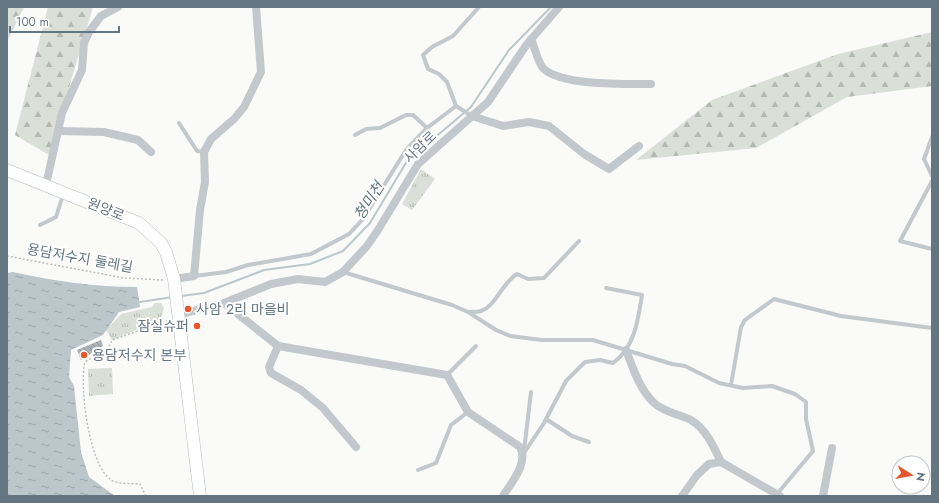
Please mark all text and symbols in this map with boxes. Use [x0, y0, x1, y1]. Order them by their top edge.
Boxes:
scale bar [10, 8, 119, 34]
text: 100 m [16, 13, 49, 31]
street label: 사암로 [399, 126, 441, 168]
water label: 청미천 [348, 176, 391, 224]
street label: 원양로 [84, 192, 128, 226]
street label: 용담저수지 둘레길 [25, 239, 135, 277]
place label: 사암 2리 마을비 [196, 299, 290, 319]
marker: 사암 2리 마을비 [183, 304, 193, 314]
place label: 잠실슈퍼 [137, 316, 189, 336]
marker: 잠실슈퍼 [192, 321, 202, 331]
place label: 용담저수지 본부 [92, 345, 186, 365]
marker: 용담저수지 본부 [79, 350, 89, 360]
north arrow [891, 455, 931, 495]
text: N [912, 471, 930, 483]

